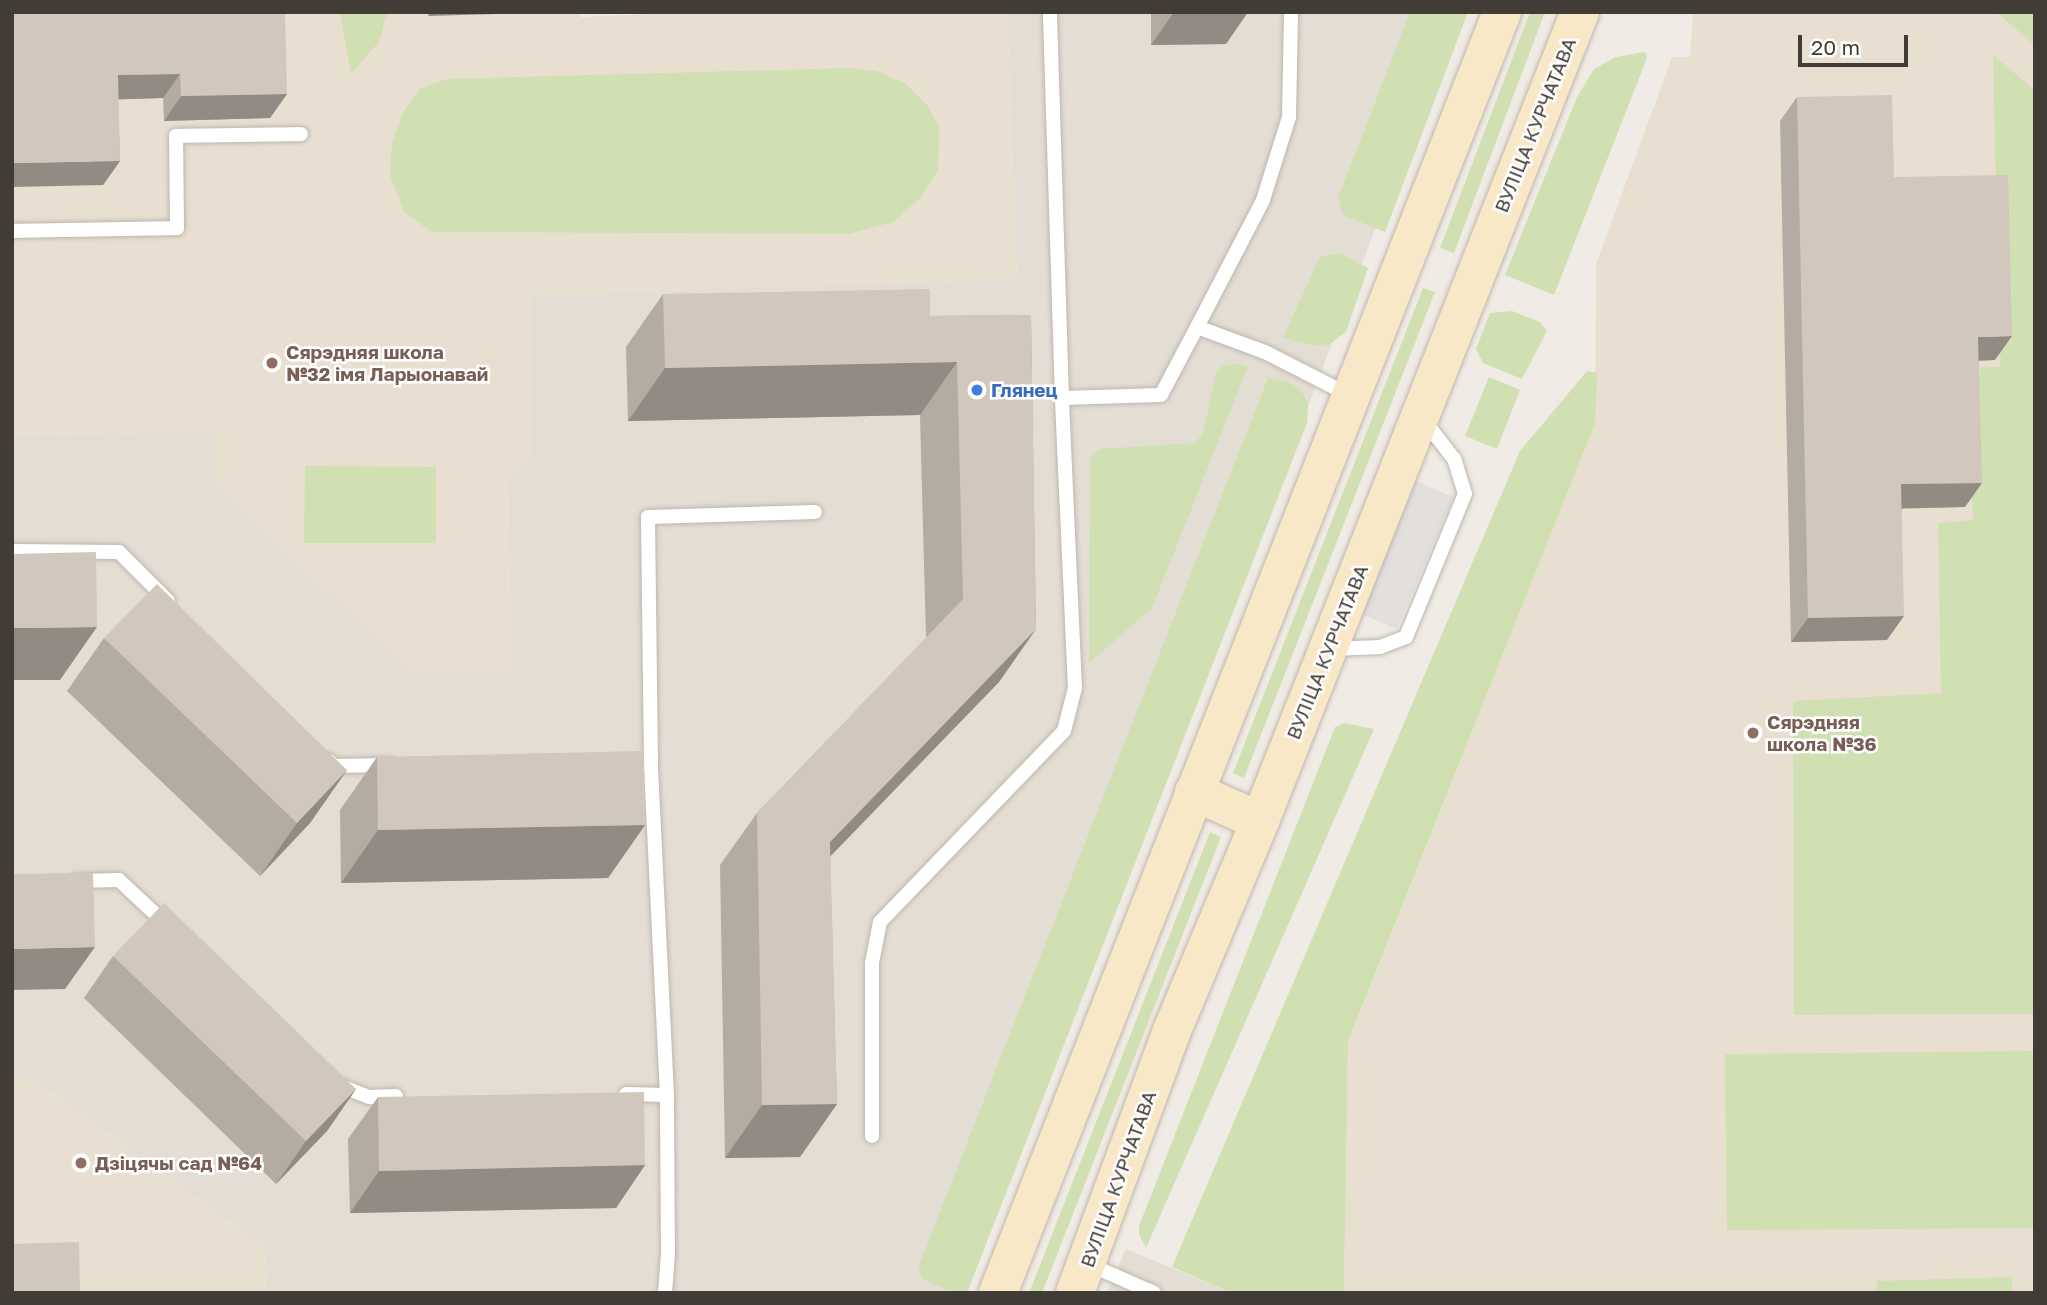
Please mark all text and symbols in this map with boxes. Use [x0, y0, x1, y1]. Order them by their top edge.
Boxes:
scale bar [1802, 21, 1912, 65]
street label: ВУЛІЦА КУРЧАТАВА [1490, 34, 1580, 216]
text: 20 m [1811, 34, 1860, 60]
place label: Сярэдняя школа №32 імя Ларыонавай [286, 341, 488, 385]
marker: Сярэдняя школа №32 імя Ларыонавай [264, 355, 280, 371]
place label: Глянец [991, 379, 1058, 401]
marker: Глянец [969, 382, 985, 398]
street label: ВУЛІЦА КУРЧАТАВА [1282, 561, 1372, 743]
place label: Сярэдняя школа №36 [1767, 711, 1877, 755]
marker: Сярэдняя школа №36 [1745, 725, 1761, 741]
street label: ВУЛІЦА КУРЧАТАВА [1075, 1088, 1161, 1270]
place label: Дзіцячы сад №64 [95, 1152, 262, 1174]
marker: Дзіцячы сад №64 [73, 1155, 89, 1171]

